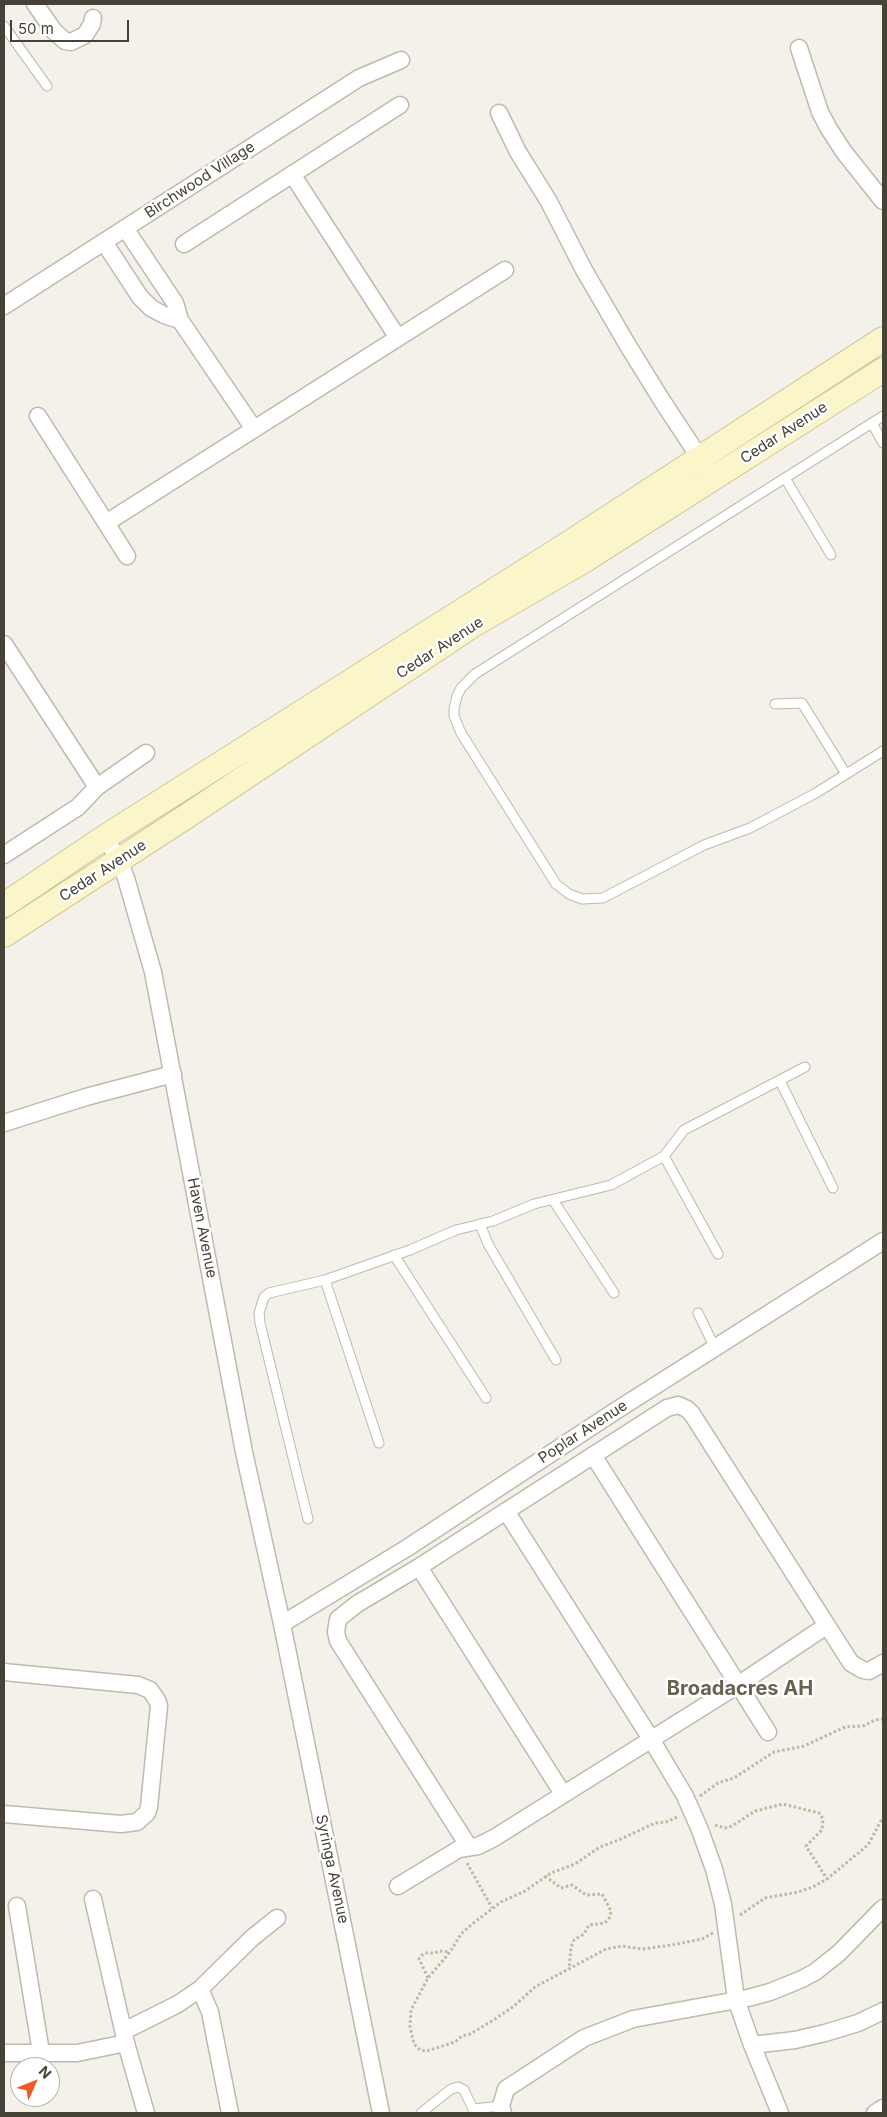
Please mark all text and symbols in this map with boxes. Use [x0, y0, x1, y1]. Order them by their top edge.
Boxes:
scale bar [12, 10, 131, 42]
text: 50 m [18, 19, 54, 38]
street label: Birchwood Village [142, 138, 258, 222]
street label: Cedar Avenue [737, 398, 831, 468]
street label: Cedar Avenue [393, 613, 487, 683]
street label: Cedar Avenue [56, 836, 150, 906]
street label: Haven Avenue [183, 1176, 221, 1280]
street label: Poplar Avenue [535, 1397, 631, 1467]
district label: Broadacres AH [667, 1677, 813, 1701]
street label: Syringa Avenue [312, 1813, 352, 1925]
north arrow [10, 2057, 60, 2107]
text: N [36, 2062, 55, 2082]

